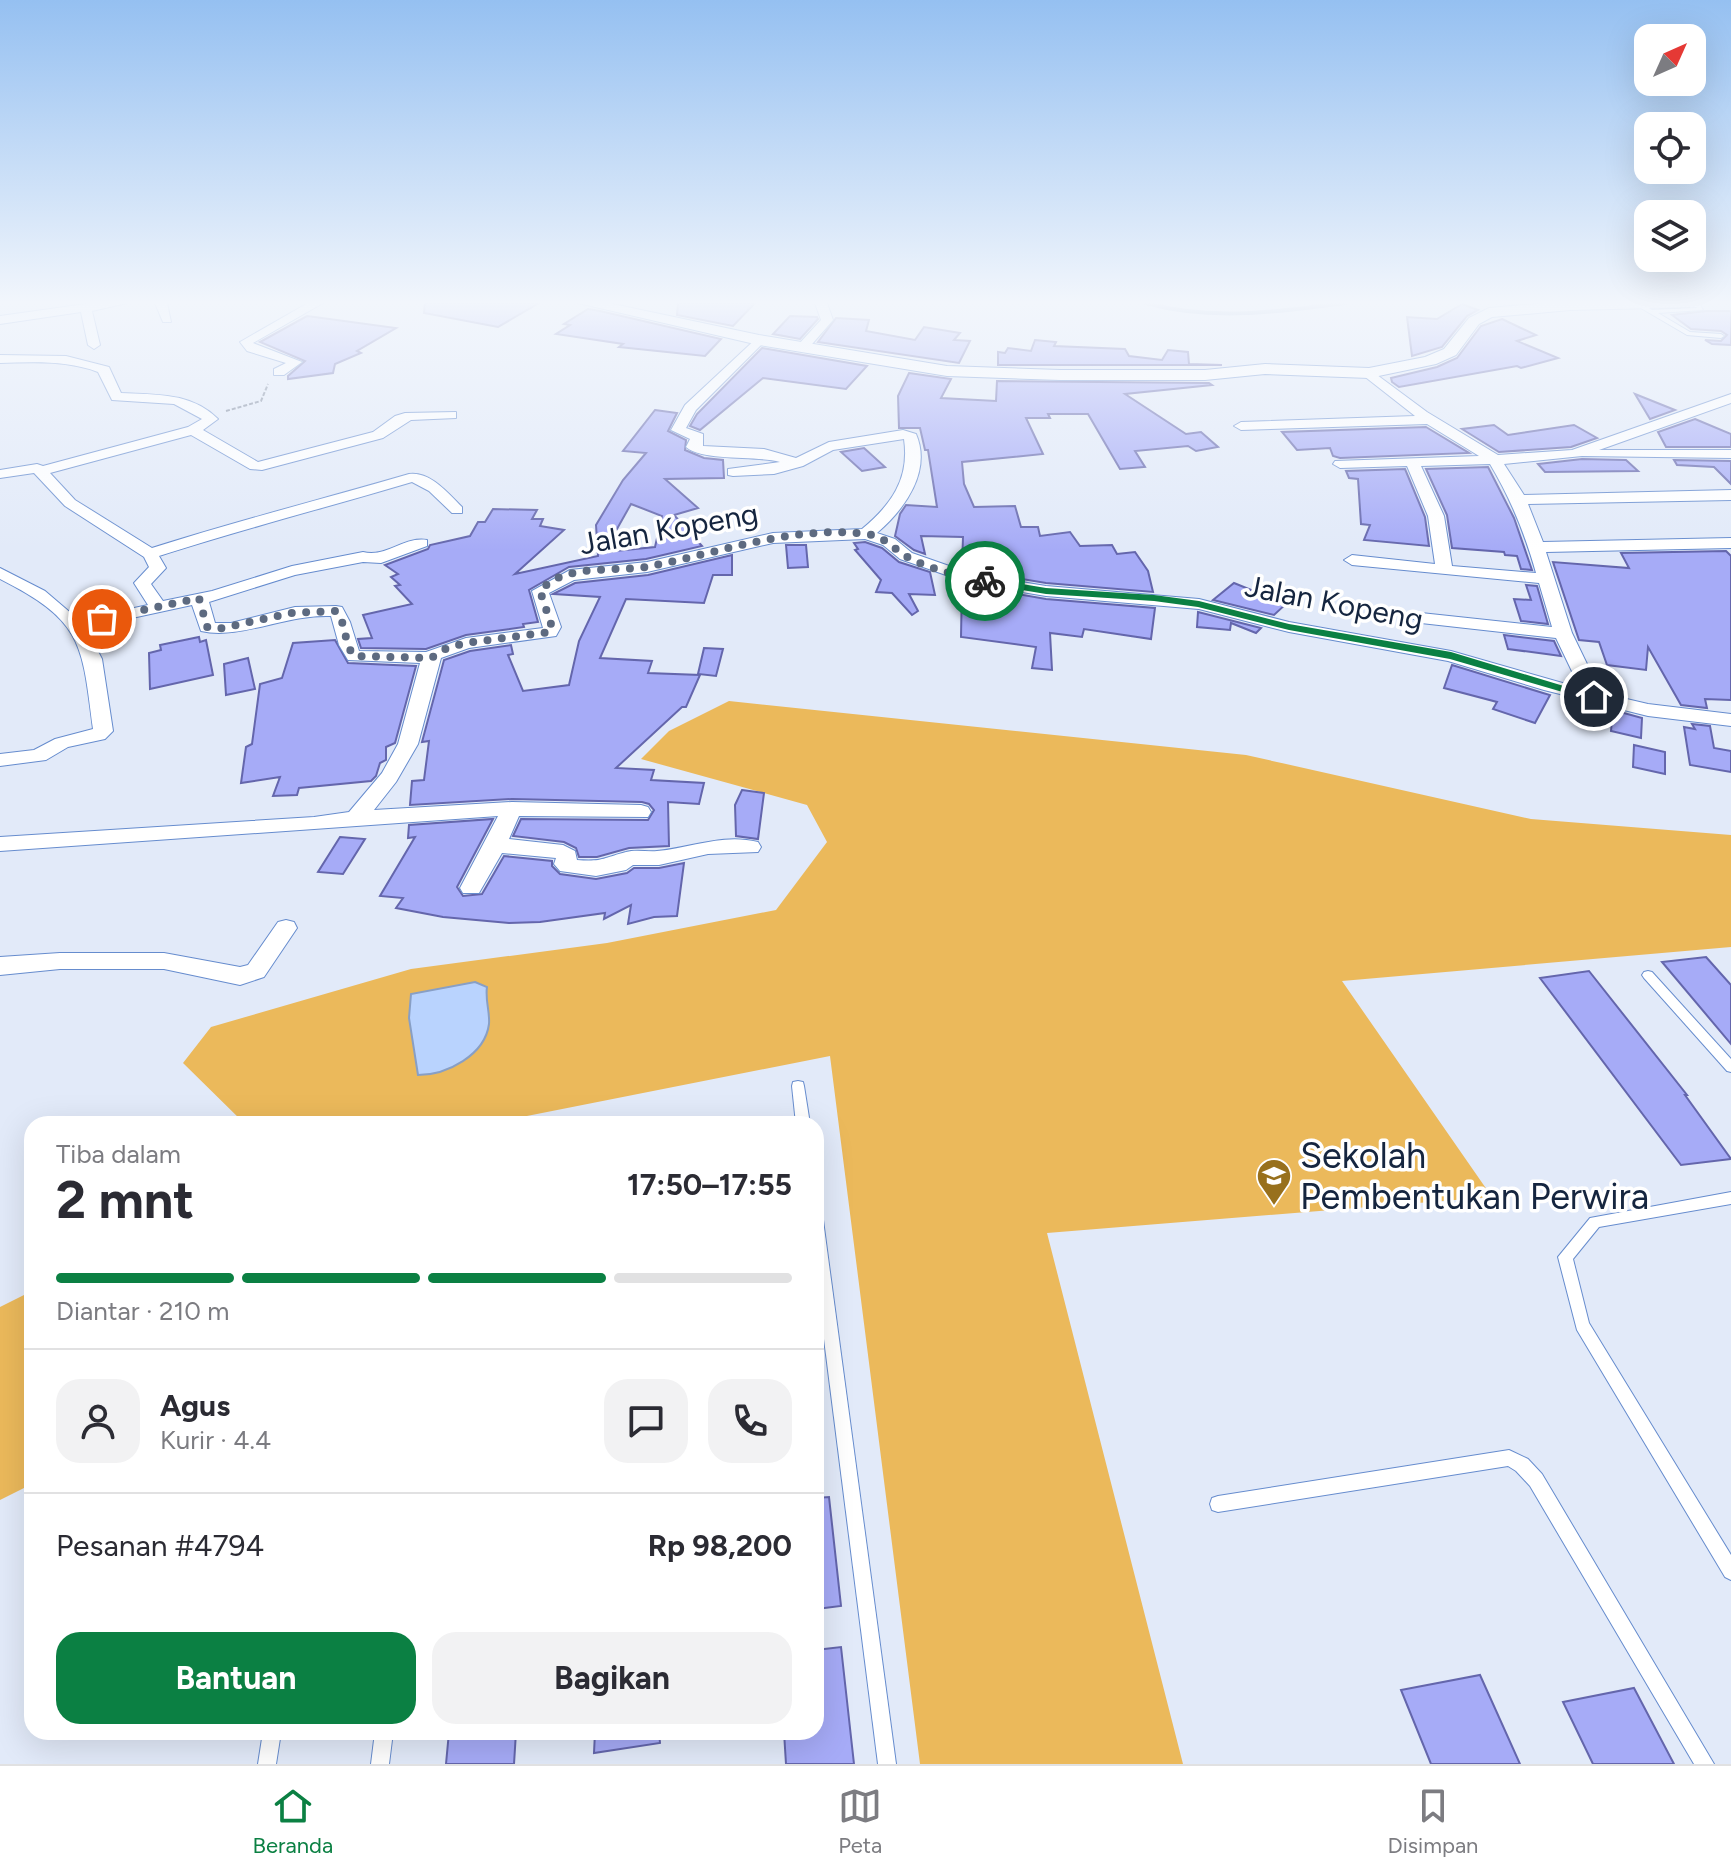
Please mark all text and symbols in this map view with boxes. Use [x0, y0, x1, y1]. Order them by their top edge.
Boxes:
north arrow [1634, 24, 1706, 96]
map controls [1634, 24, 1706, 272]
button: locate [1634, 112, 1706, 184]
button: layers [1634, 200, 1706, 272]
street label: Jalan Kopeng [577, 495, 761, 562]
courier [945, 541, 1025, 621]
icon: bike [963, 559, 1007, 603]
street label: Jalan Kopeng [1242, 567, 1426, 638]
pin [68, 585, 136, 653]
icon: bag [80, 597, 124, 641]
pin [1560, 663, 1628, 731]
icon: home [1572, 675, 1616, 719]
place label: Sekolah Pembentukan Perwira [1300, 1134, 1649, 1218]
text: Tiba dalam [56, 1138, 181, 1170]
school or university icon: Sekolah Pembentukan Perwira [1255, 1157, 1293, 1207]
text: 17:50–17:55 [627, 1166, 792, 1203]
text: 2 mnt [56, 1169, 194, 1231]
text: Diantar · 210 m [56, 1295, 229, 1327]
button: person [56, 1379, 140, 1463]
button: chat [604, 1379, 688, 1463]
button: phone [708, 1379, 792, 1463]
text: Agus [160, 1387, 230, 1424]
text: Kurir · 4.4 [160, 1424, 271, 1456]
text: Pesanan #4794 [56, 1527, 264, 1564]
text: Rp 98,200 [648, 1527, 792, 1564]
button: Bantuan [56, 1632, 416, 1724]
button: Bagikan [432, 1632, 792, 1724]
tab: Beranda [253, 1784, 333, 1859]
tab: Peta [838, 1784, 882, 1859]
tab: Disimpan [1388, 1784, 1478, 1859]

